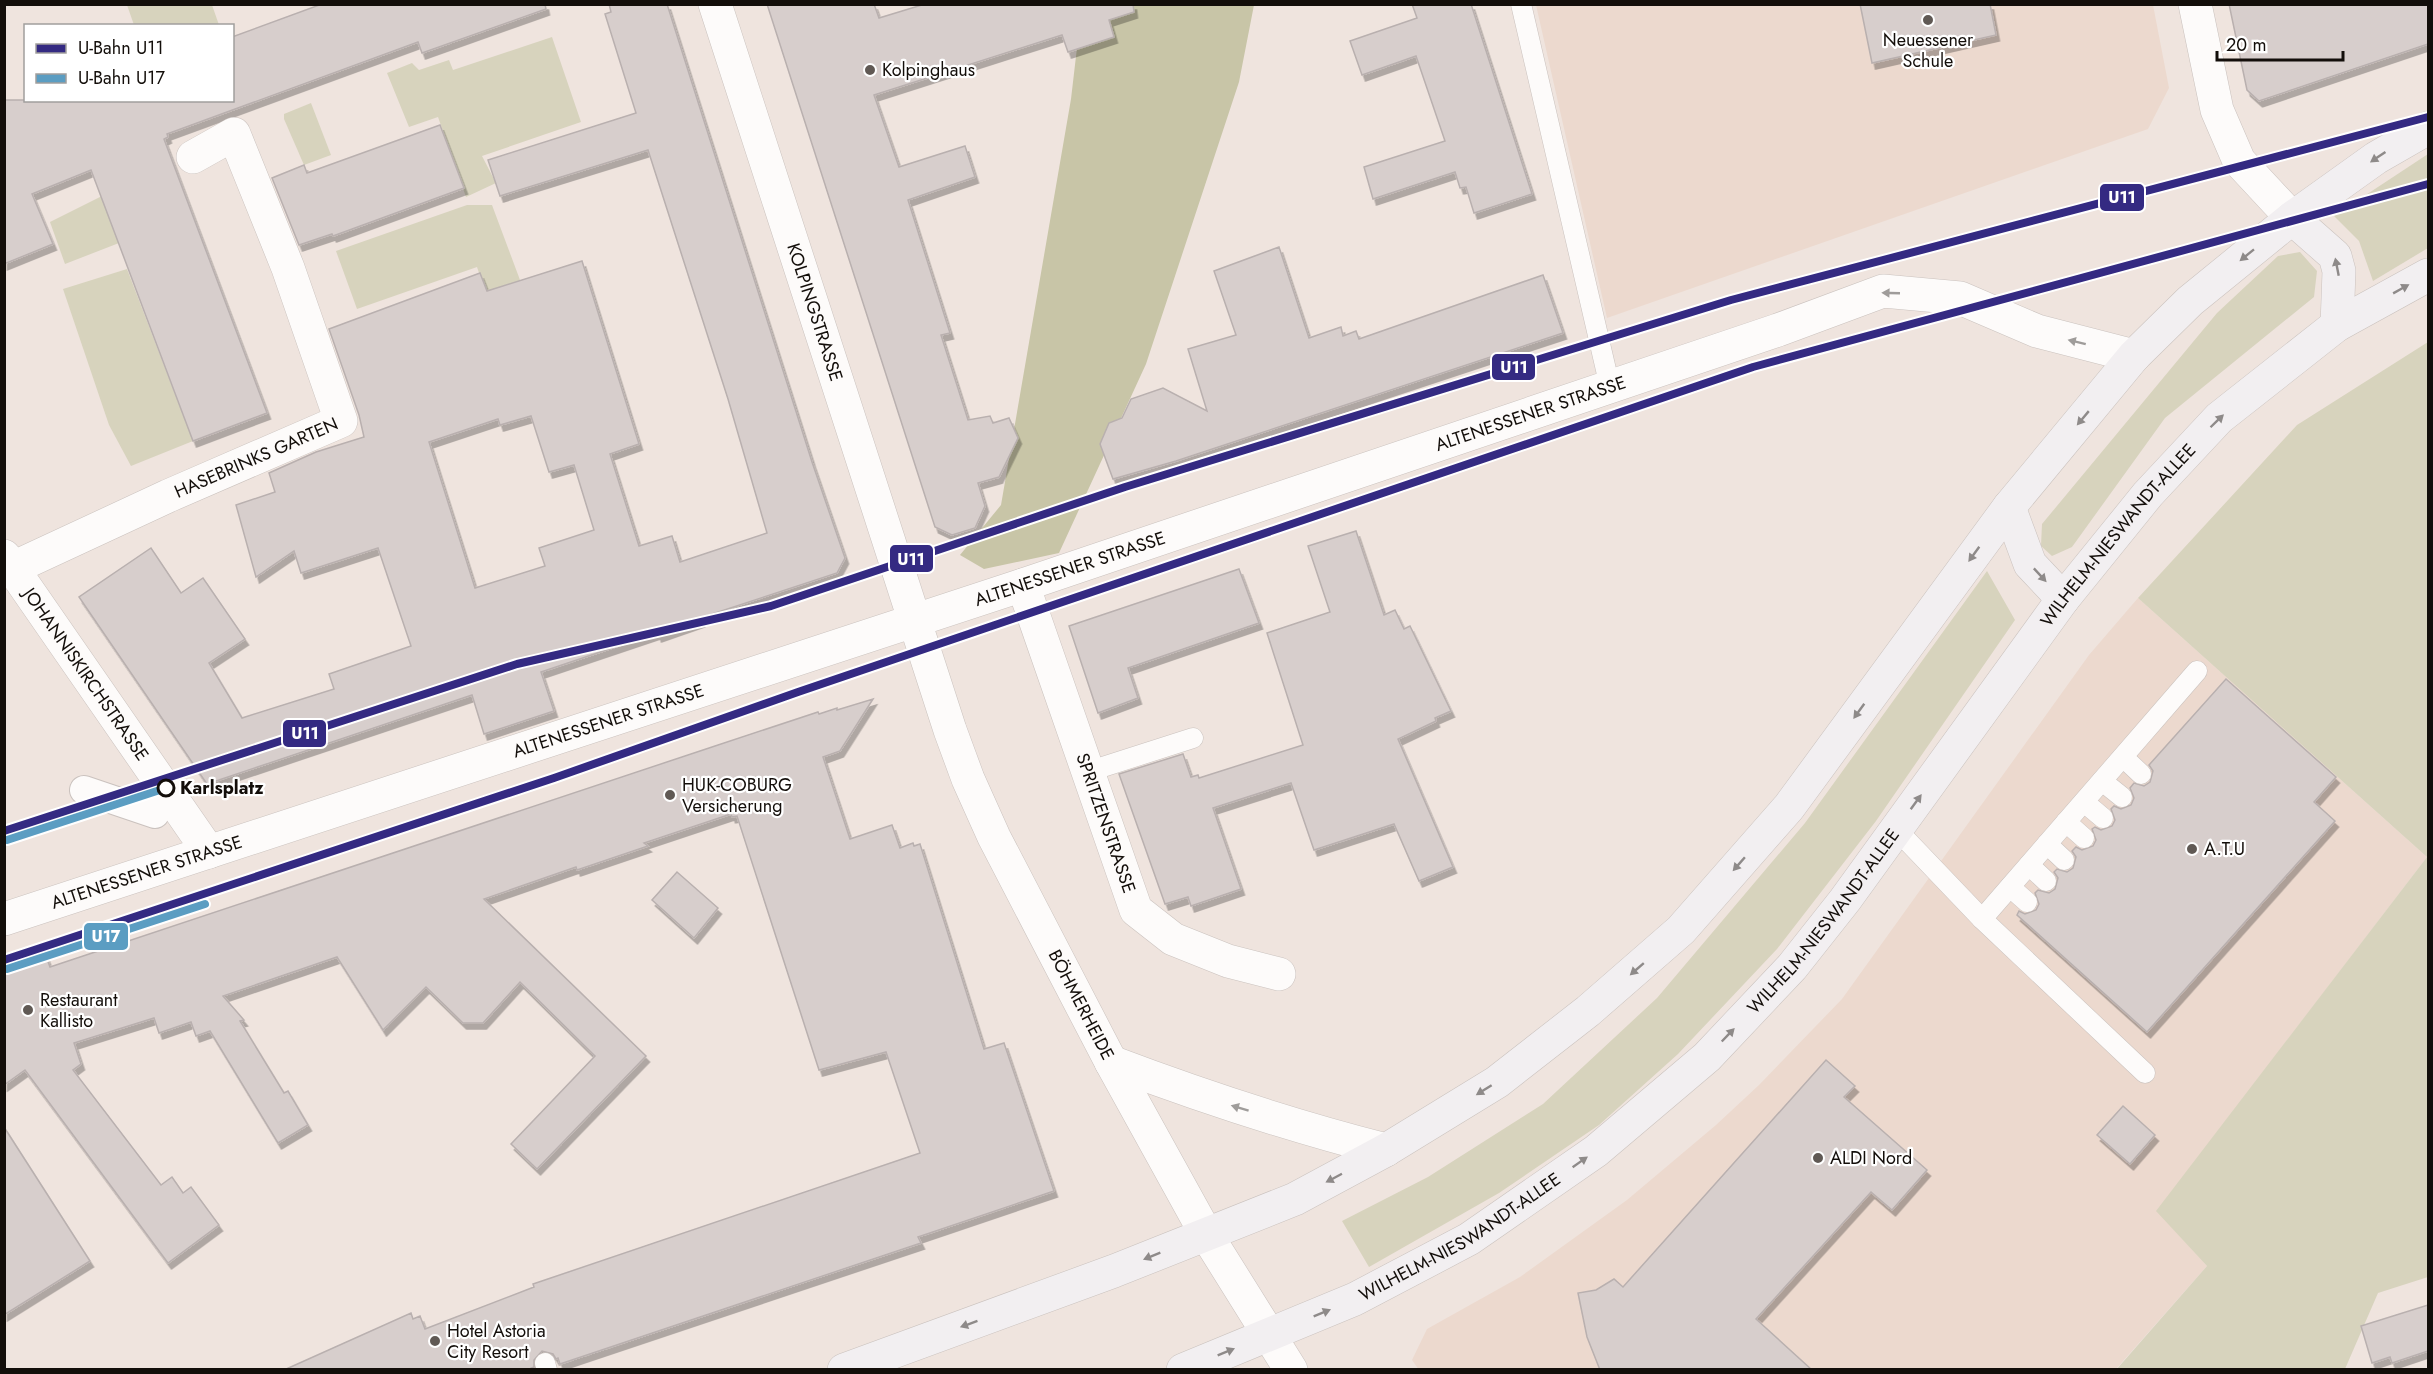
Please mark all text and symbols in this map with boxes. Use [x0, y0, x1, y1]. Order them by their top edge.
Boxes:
marker: Neuessener Schule [1921, 13, 1935, 27]
legend [24, 24, 234, 102]
scale bar [2217, 24, 2343, 62]
place label: Neuessener Schule [1883, 27, 1974, 74]
text: 20 m [2226, 32, 2266, 58]
text: U-Bahn U11 [78, 35, 164, 61]
place label: Kolpinghaus [882, 57, 975, 83]
marker: Kolpinghaus [863, 63, 877, 77]
text: U-Bahn U17 [78, 65, 165, 91]
one-way arrow [2370, 151, 2386, 162]
line badge: U11 [2099, 183, 2145, 212]
text: U11 [2108, 186, 2136, 209]
street label: KOLPINGSTRASSE [780, 240, 849, 385]
one-way arrow [2239, 248, 2255, 261]
one-way arrow [2332, 257, 2341, 276]
one-way arrow [2393, 284, 2410, 294]
one-way arrow [1881, 288, 1900, 297]
one-way arrow [2068, 337, 2086, 346]
line badge: U11 [1491, 353, 1536, 381]
text: U11 [1500, 356, 1528, 379]
street label: ALTENESSENER STRASSE [1432, 369, 1629, 458]
one-way arrow [2077, 410, 2090, 425]
street label: HASEBRINKS GARTEN [170, 411, 342, 505]
one-way arrow [2209, 414, 2224, 428]
street label: WILHELM-NIESWANDT-ALLEE [2034, 438, 2202, 632]
street label: ALTENESSENER STRASSE [971, 525, 1169, 613]
line badge: U11 [889, 544, 934, 573]
one-way arrow [1969, 546, 1981, 561]
text: U11 [897, 548, 925, 571]
one-way arrow [2032, 567, 2046, 581]
street label: JOHANNISKIRCHSTRASSE [16, 581, 155, 766]
street label: ALTENESSENER STRASSE [509, 677, 707, 764]
one-way arrow [1853, 703, 1865, 719]
line badge: U11 [282, 719, 327, 748]
text: U11 [291, 722, 319, 745]
street label: SPRITZENSTRASSE [1069, 749, 1142, 897]
place label: HUK-COBURG Versicherung [682, 772, 792, 819]
place label: Karlsplatz [180, 775, 264, 801]
marker: Karlsplatz [157, 779, 175, 797]
marker: HUK-COBURG Versicherung [663, 788, 677, 802]
one-way arrow [1910, 794, 1922, 810]
street label: WILHELM-NIESWANDT-ALLEE [1741, 823, 1906, 1020]
street label: ALTENESSENER STRASSE [48, 829, 246, 916]
place label: A.T.U [2204, 836, 2245, 862]
marker: A.T.U [2185, 842, 2199, 856]
one-way arrow [1733, 856, 1746, 871]
line badge: U17 [83, 922, 129, 951]
text: U17 [91, 925, 121, 948]
street label: BÖHMERHEIDE [1042, 945, 1121, 1065]
one-way arrow [1629, 962, 1645, 975]
place label: Restaurant Kallisto [40, 987, 118, 1034]
marker: Restaurant Kallisto [21, 1003, 35, 1017]
one-way arrow [1721, 1028, 1735, 1043]
one-way arrow [1476, 1084, 1492, 1095]
one-way arrow [1231, 1103, 1249, 1112]
place label: ALDI Nord [1830, 1145, 1912, 1171]
marker: ALDI Nord [1811, 1151, 1825, 1165]
one-way arrow [1572, 1156, 1588, 1168]
street label: WILHELM-NIESWANDT-ALLEE [1354, 1166, 1566, 1308]
one-way arrow [1325, 1173, 1342, 1183]
one-way arrow [1142, 1251, 1160, 1261]
one-way arrow [1313, 1308, 1331, 1317]
place label: Hotel Astoria City Resort [447, 1318, 546, 1365]
one-way arrow [960, 1319, 978, 1329]
marker: Hotel Astoria City Resort [428, 1334, 442, 1348]
one-way arrow [1217, 1347, 1235, 1357]

